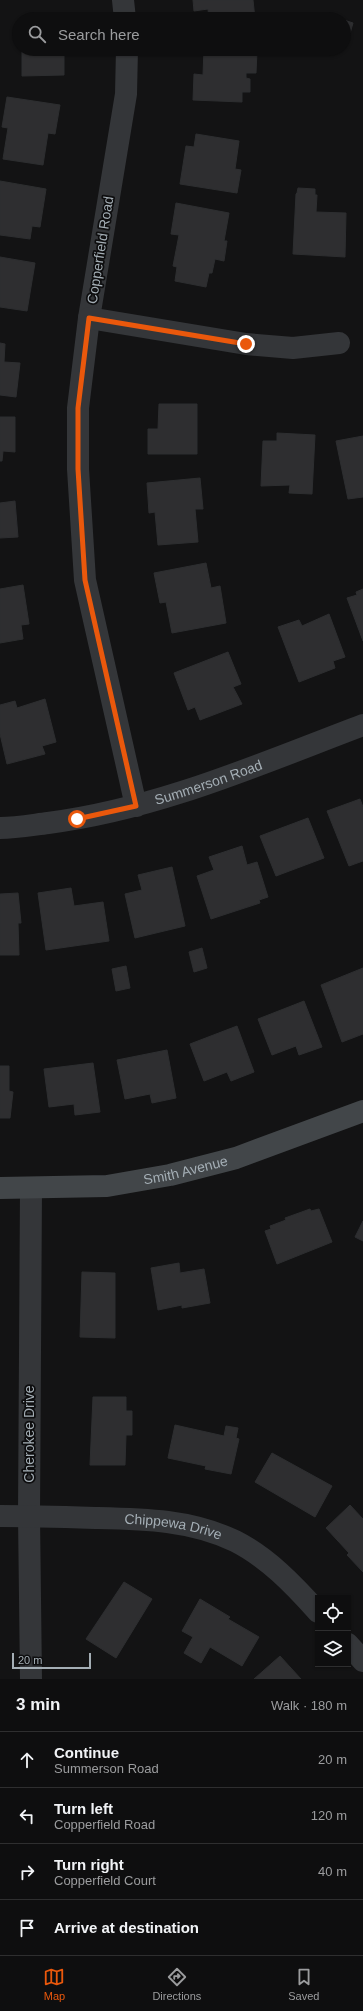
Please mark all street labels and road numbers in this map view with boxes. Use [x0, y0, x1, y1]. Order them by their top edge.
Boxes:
street label: Copperfield Road [84, 195, 116, 305]
street label: Summerson Road [152, 757, 264, 808]
street label: Smith Avenue [142, 1152, 229, 1188]
street label: Cherokee Drive [21, 1385, 37, 1483]
street label: Chippewa Drive [124, 1511, 225, 1543]

